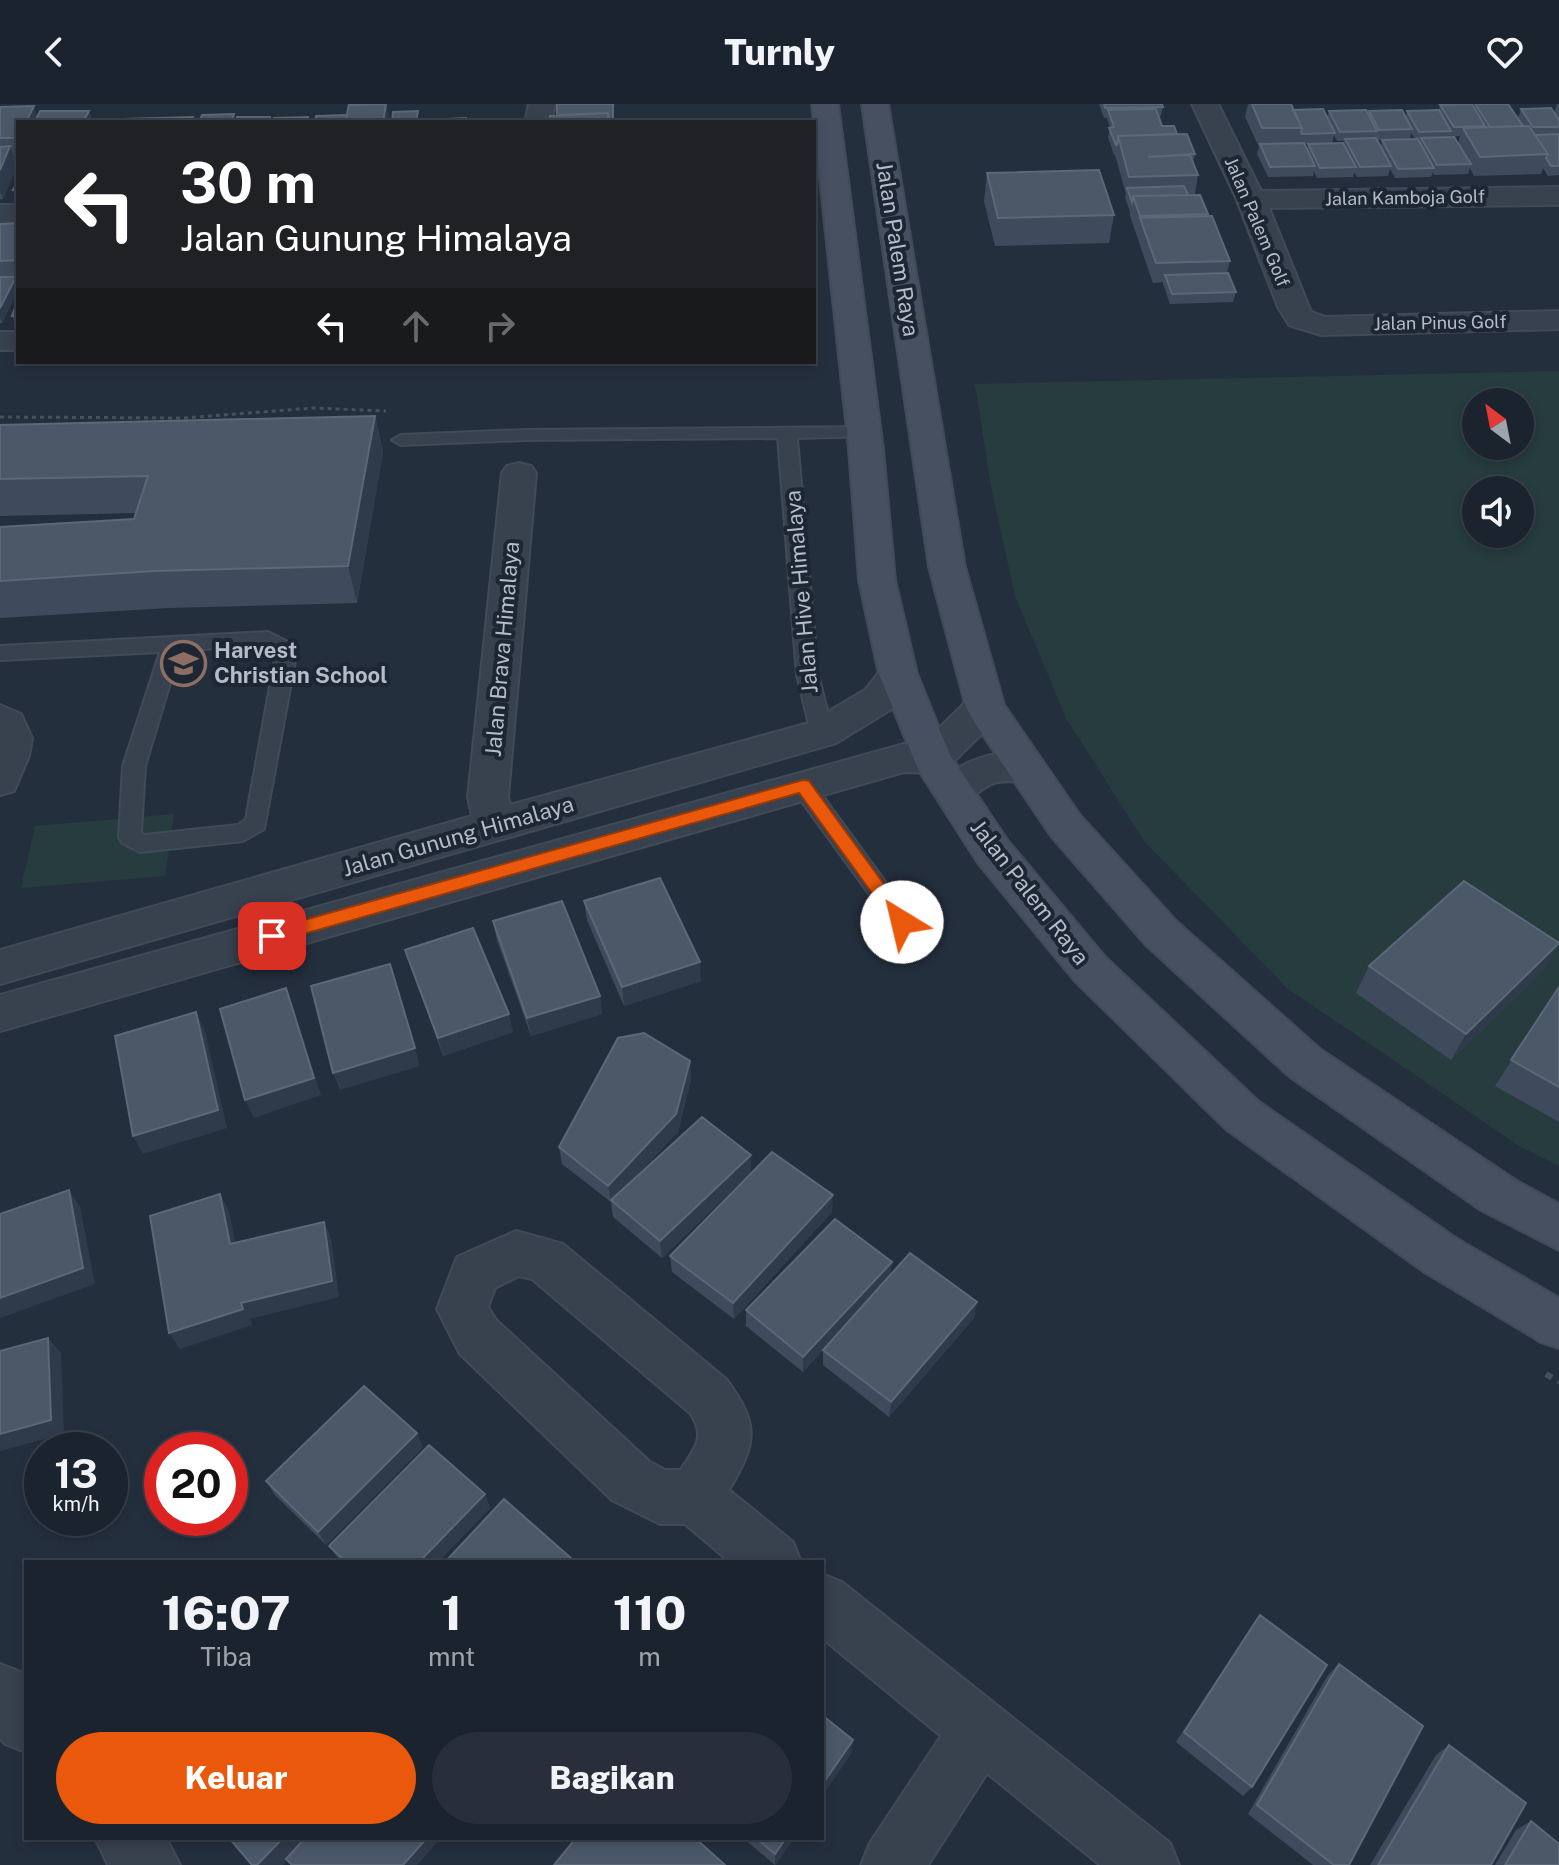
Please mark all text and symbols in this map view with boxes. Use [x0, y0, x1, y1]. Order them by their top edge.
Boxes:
icon: back [32, 30, 76, 74]
icon: heart [1483, 30, 1527, 74]
text: Turnly [724, 31, 835, 73]
text: 30 m [180, 150, 316, 216]
icon: left [48, 152, 152, 256]
street label: Jalan Palem Golf [1221, 154, 1294, 290]
street label: Jalan Palem Raya [871, 160, 925, 338]
street label: Jalan Kamboja Golf [1325, 186, 1485, 209]
text: Jalan Gunung Himalaya [180, 217, 572, 259]
icon: left [310, 304, 354, 348]
icon: ahead [394, 304, 438, 348]
icon: right [478, 304, 522, 348]
street label: Jalan Pinus Golf [1373, 311, 1507, 334]
north arrow [1462, 388, 1534, 460]
map controls [1462, 388, 1534, 548]
button: sound [1462, 476, 1534, 548]
street label: Jalan Hive Himalaya [779, 489, 823, 695]
street label: Jalan Brava Himalaya [480, 540, 524, 758]
place label: Harvest Christian School [214, 637, 387, 688]
school or university icon: Harvest Christian School [159, 639, 207, 687]
street label: Jalan Gunung Himalaya [339, 790, 577, 882]
street label: Jalan Palem Raya [965, 814, 1095, 970]
position arrow [860, 880, 944, 964]
pin [238, 902, 306, 970]
icon: arrive [250, 914, 294, 958]
speed limit sign: 20 [144, 1432, 248, 1536]
text: 13 [54, 1450, 98, 1497]
text: km/h [52, 1492, 100, 1516]
text: 16:07 [162, 1584, 291, 1641]
text: 1 [441, 1584, 462, 1641]
text: 110 [613, 1584, 686, 1641]
text: Tiba [200, 1641, 252, 1672]
text: mnt [428, 1641, 475, 1672]
text: m [638, 1641, 661, 1672]
button: Keluar [56, 1732, 416, 1824]
button: Bagikan [432, 1732, 792, 1824]

